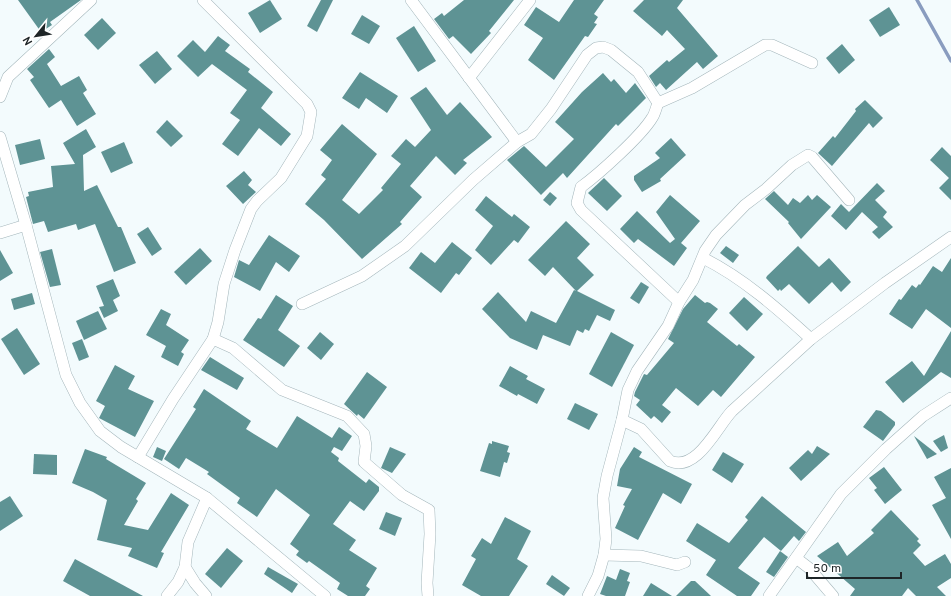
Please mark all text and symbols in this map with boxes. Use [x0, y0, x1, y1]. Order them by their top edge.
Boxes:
north arrow [16, 16, 56, 56]
text: N [20, 34, 36, 47]
scale bar [807, 554, 901, 580]
text: 50 m [813, 561, 841, 577]

